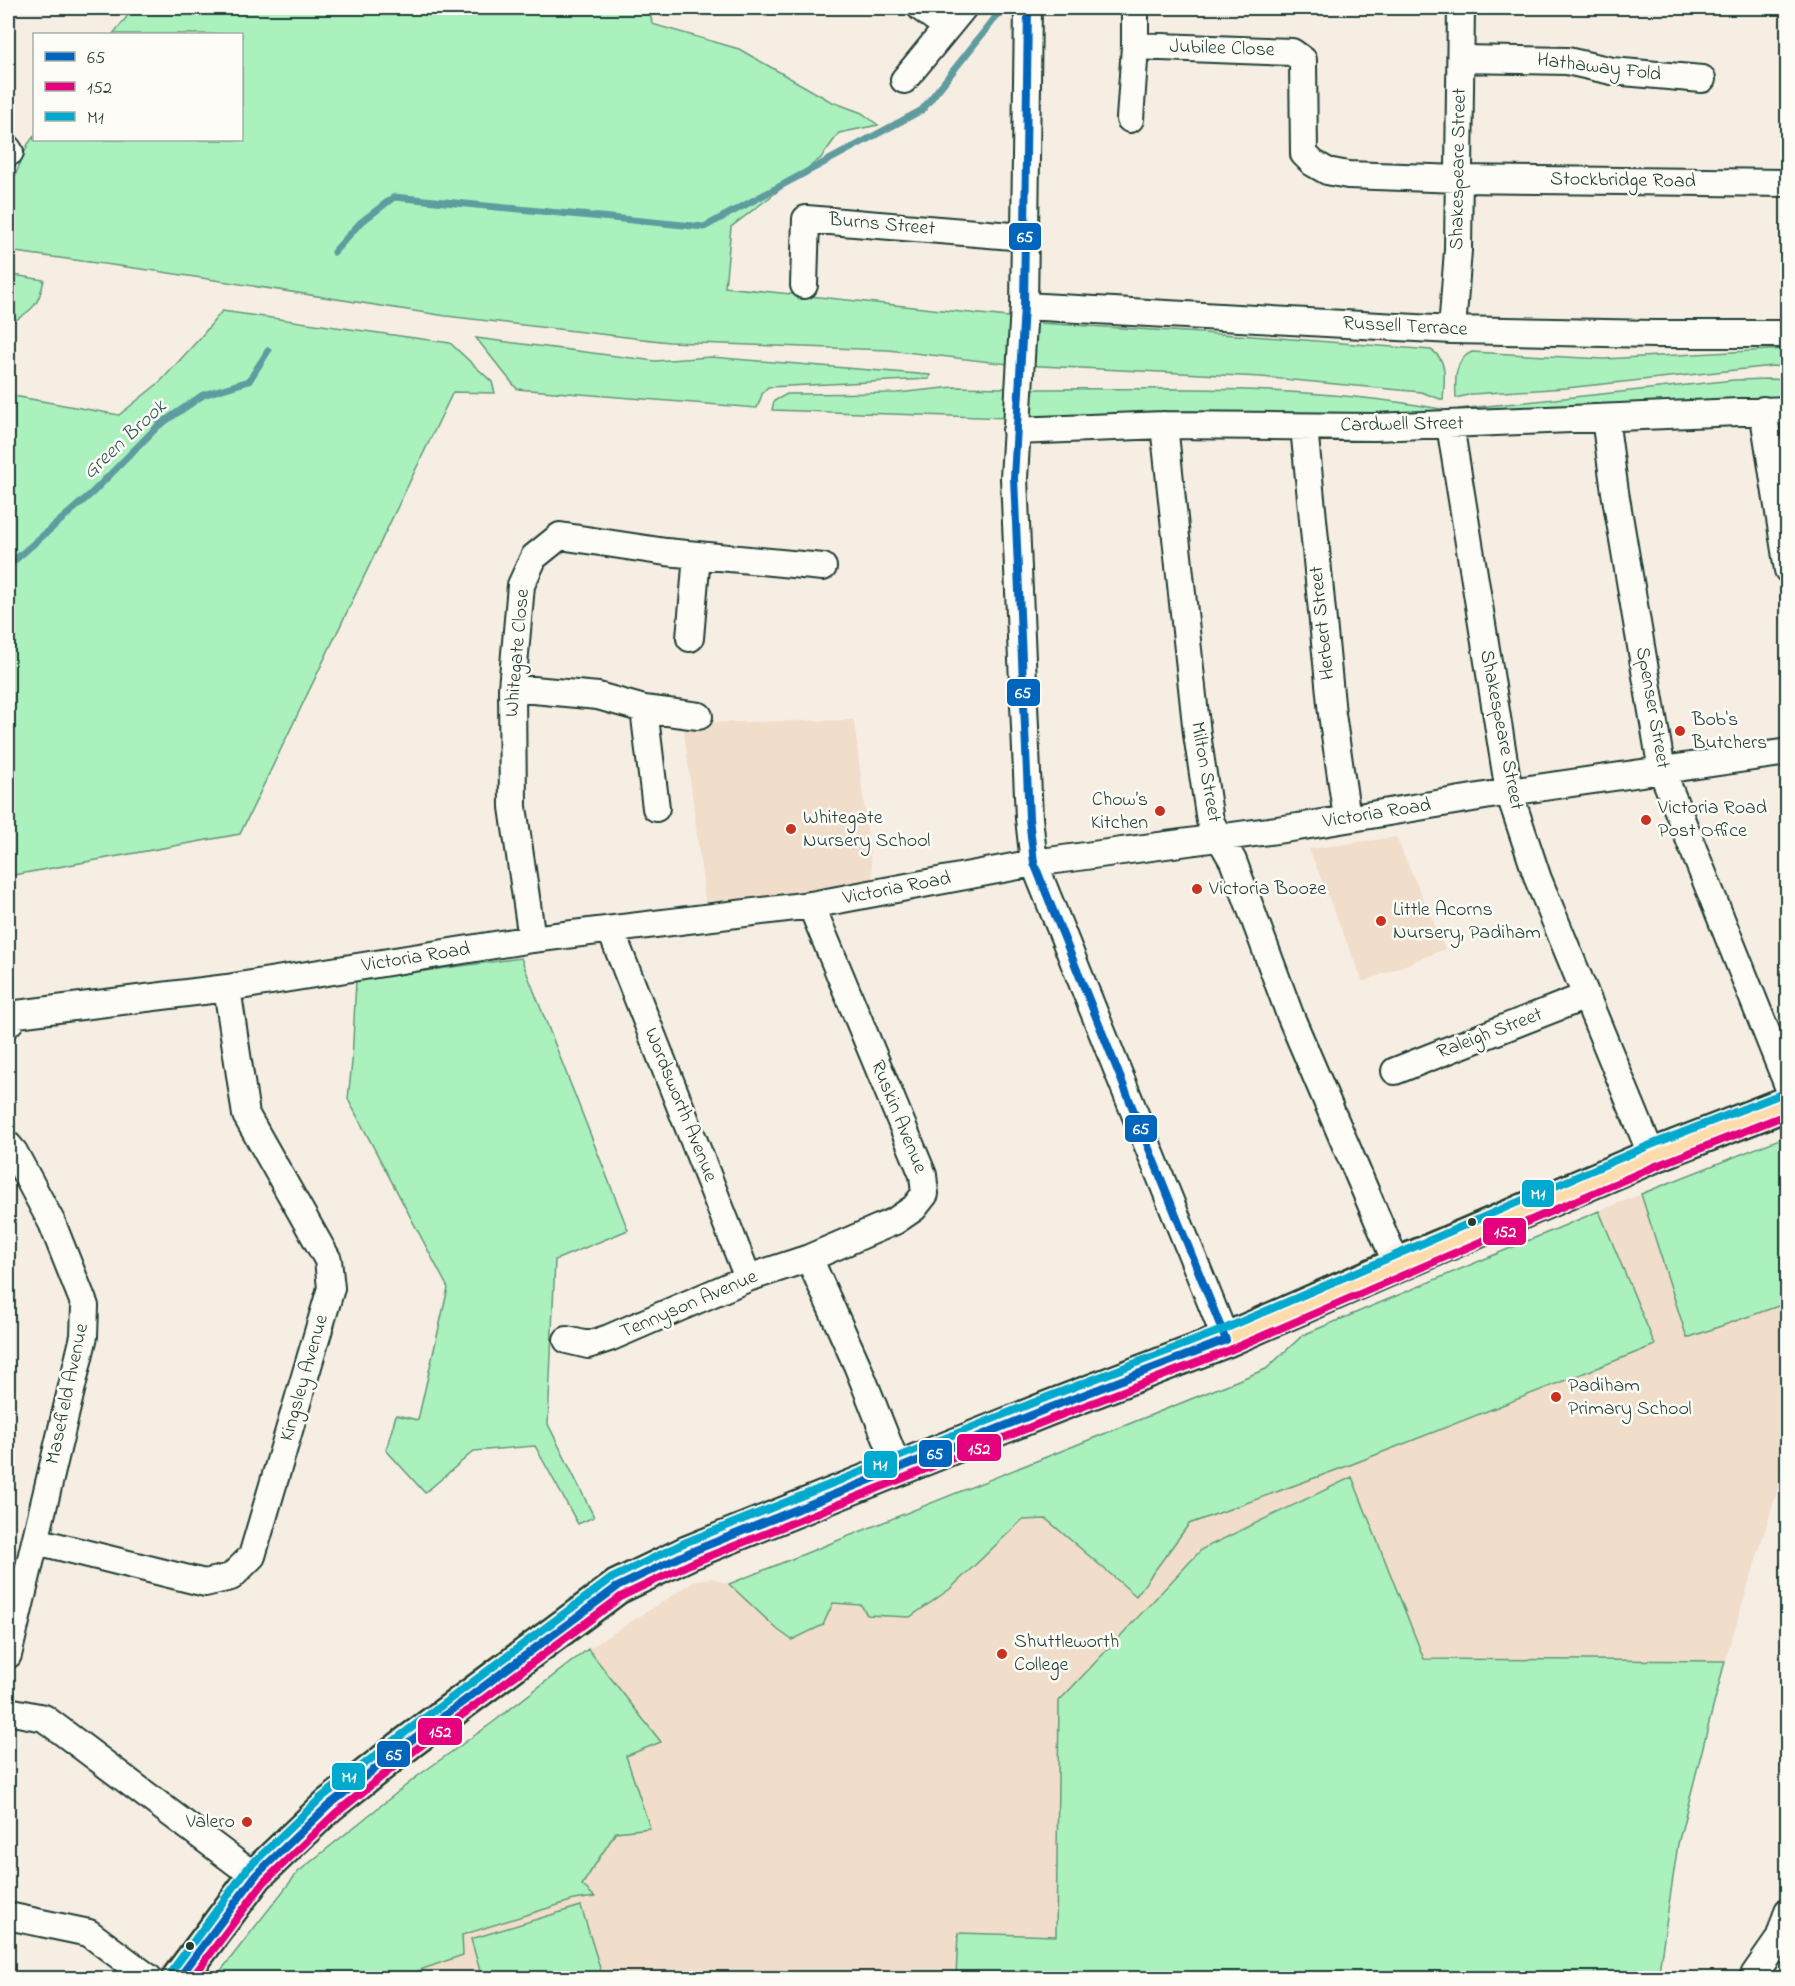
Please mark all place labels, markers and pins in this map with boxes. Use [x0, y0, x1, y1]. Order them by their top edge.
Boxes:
place label: Bob's Butchers [1691, 706, 1767, 758]
marker: Bob's Butchers [1673, 724, 1687, 738]
place label: Chow’s Kitchen [1091, 786, 1148, 838]
place label: Victoria Road Post Office [1657, 794, 1767, 846]
place label: Whitegate Nursery School [803, 804, 930, 856]
marker: Chow’s Kitchen [1153, 804, 1167, 818]
marker: Victoria Road Post Office [1639, 813, 1653, 827]
marker: Whitegate Nursery School [784, 822, 798, 836]
place label: Victoria Booze [1208, 875, 1326, 904]
marker: Victoria Booze [1190, 882, 1204, 896]
place label: Little Acorns Nursery, Padiham [1393, 896, 1541, 948]
marker: Little Acorns Nursery, Padiham [1374, 914, 1388, 928]
unlabelled marker [1466, 1216, 1478, 1228]
place label: Padiham Primary School [1568, 1372, 1692, 1424]
marker: Padiham Primary School [1549, 1390, 1563, 1404]
place label: Shuttleworth College [1014, 1628, 1119, 1681]
marker: Shuttleworth College [995, 1647, 1009, 1661]
place label: Valero [185, 1808, 235, 1837]
marker: Valero [240, 1815, 254, 1829]
unlabelled marker [184, 1940, 196, 1952]

